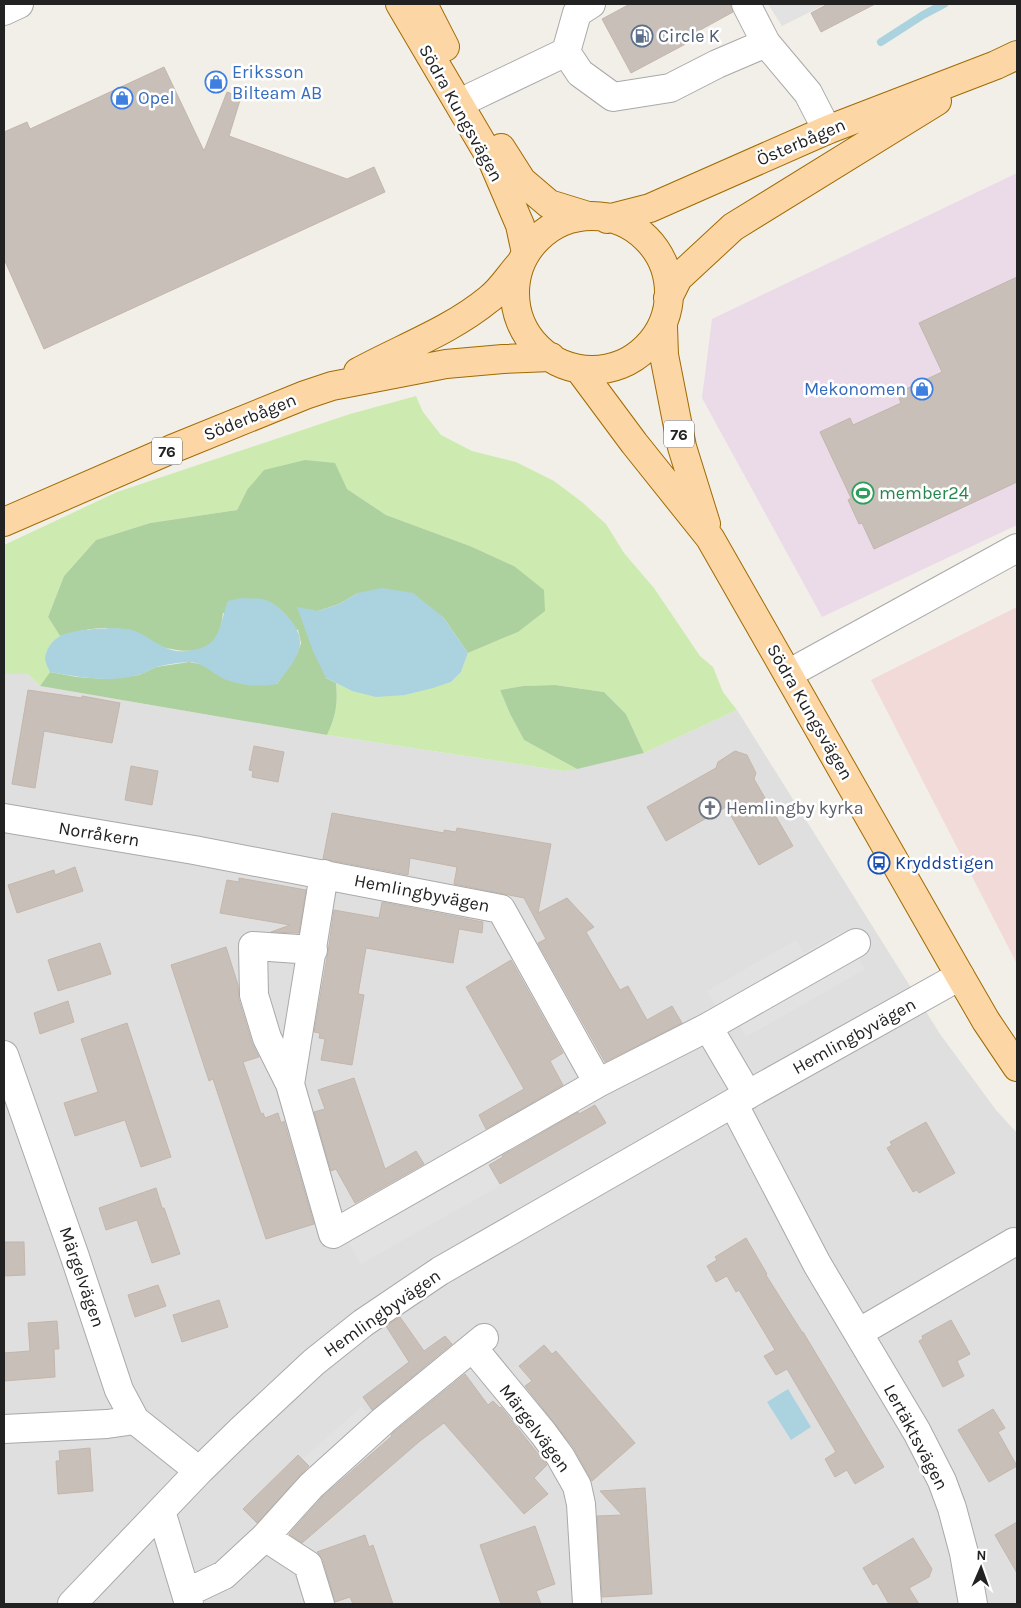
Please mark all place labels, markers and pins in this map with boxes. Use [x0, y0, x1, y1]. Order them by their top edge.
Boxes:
fuel station icon: Circle K [630, 24, 654, 48]
place label: Circle K [658, 25, 720, 47]
place label: Eriksson Bilteam AB [232, 61, 322, 104]
shop icon: Eriksson Bilteam AB [204, 70, 228, 94]
shop icon: Opel [110, 86, 134, 110]
place label: Opel [138, 87, 174, 109]
shop icon: Mekonomen [910, 377, 934, 401]
place label: Mekonomen [804, 378, 906, 400]
sports icon: member24 [851, 481, 875, 505]
place label: member24 [879, 482, 969, 504]
church icon: Hemlingby kyrka [698, 796, 722, 820]
place label: Hemlingby kyrka [726, 797, 864, 819]
bus stop icon: Kryddstigen [867, 851, 891, 875]
place label: Kryddstigen [895, 852, 994, 874]

